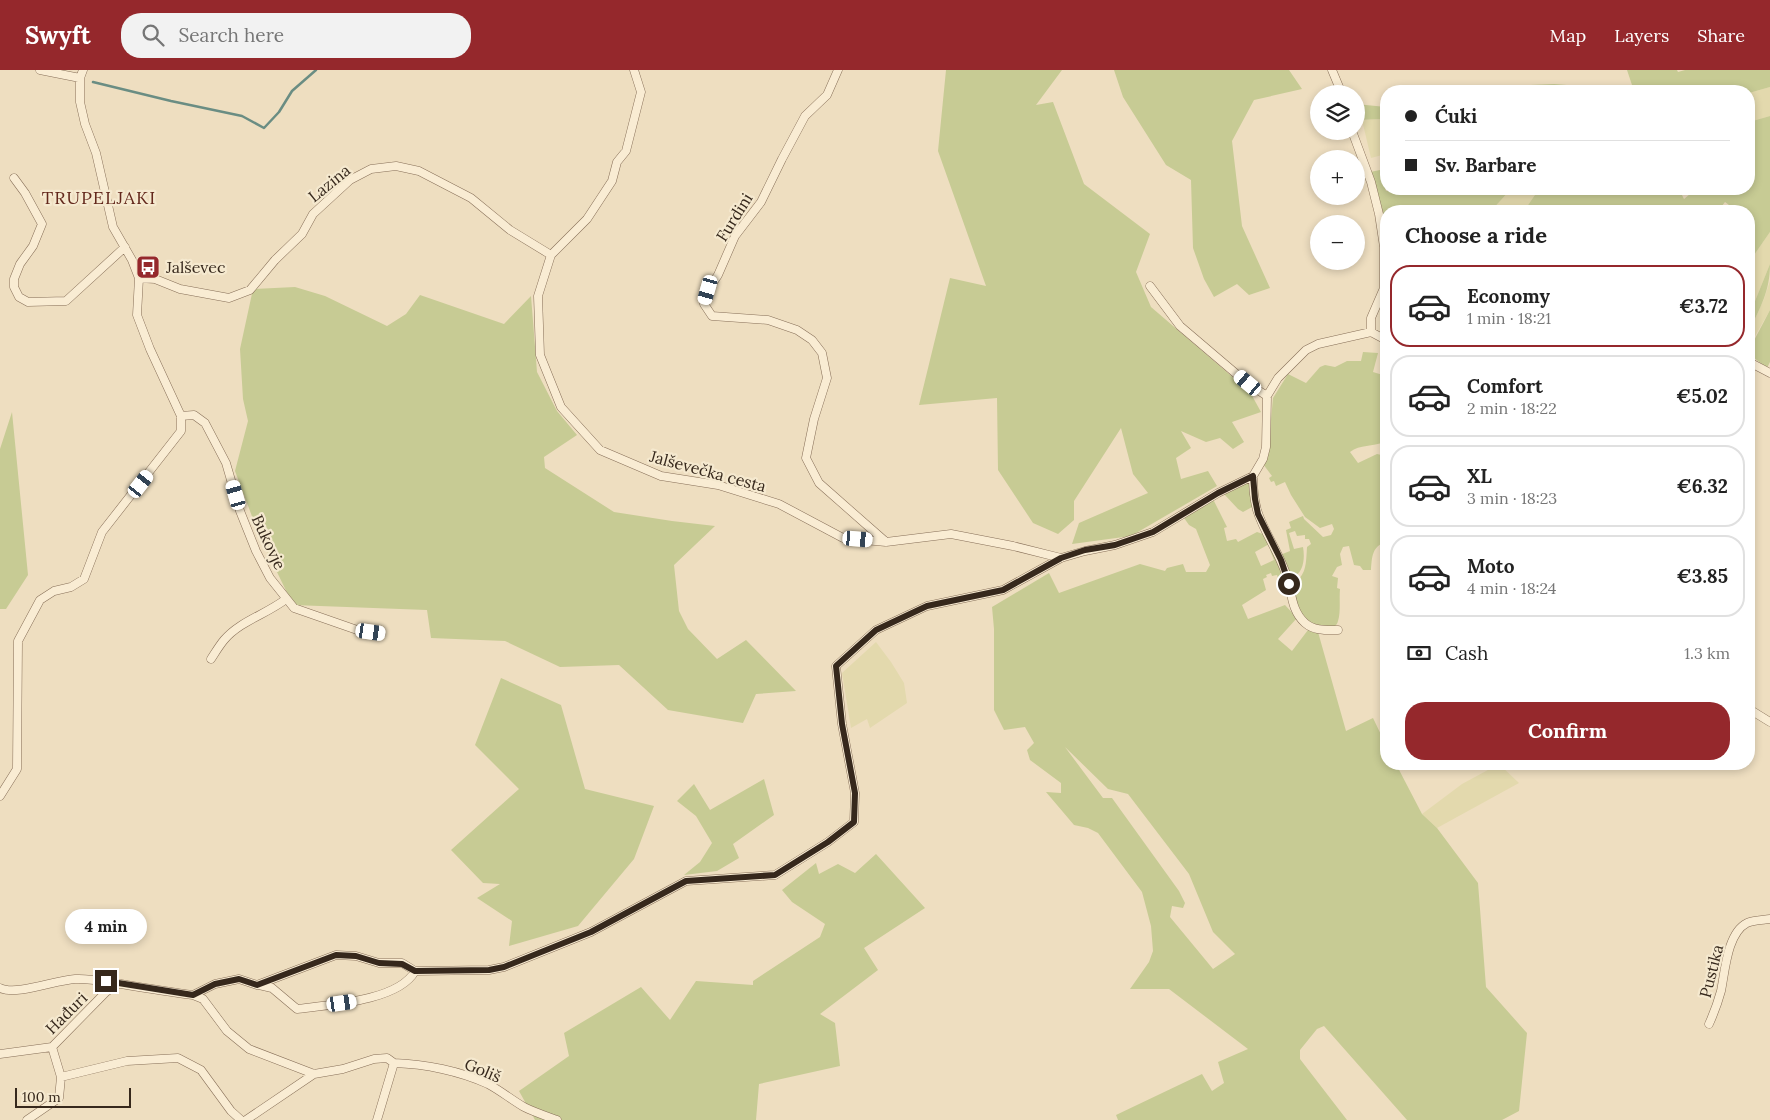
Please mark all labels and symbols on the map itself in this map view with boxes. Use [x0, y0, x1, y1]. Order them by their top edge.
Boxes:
street label: Lazina [304, 160, 354, 206]
district label: TRUPELJAKI [42, 186, 156, 209]
street label: Furdini [711, 189, 757, 245]
bus stop icon: Jalševec [135, 254, 161, 280]
place label: Jalševec [165, 257, 225, 277]
car [696, 274, 719, 306]
car [1231, 368, 1264, 398]
street label: Jalševečka cesta [647, 446, 768, 496]
car [125, 468, 156, 500]
car [224, 479, 247, 511]
street label: Bukovje [248, 511, 290, 573]
car [842, 530, 873, 548]
route start [1278, 573, 1300, 595]
car [355, 622, 386, 642]
callout: 4 min [65, 908, 147, 944]
street label: Pustika [1695, 942, 1727, 1000]
route end [95, 970, 117, 992]
street label: Hađuri [41, 988, 91, 1038]
car [326, 993, 357, 1013]
street label: Goliš [462, 1053, 504, 1087]
scale bar [15, 1085, 131, 1108]

